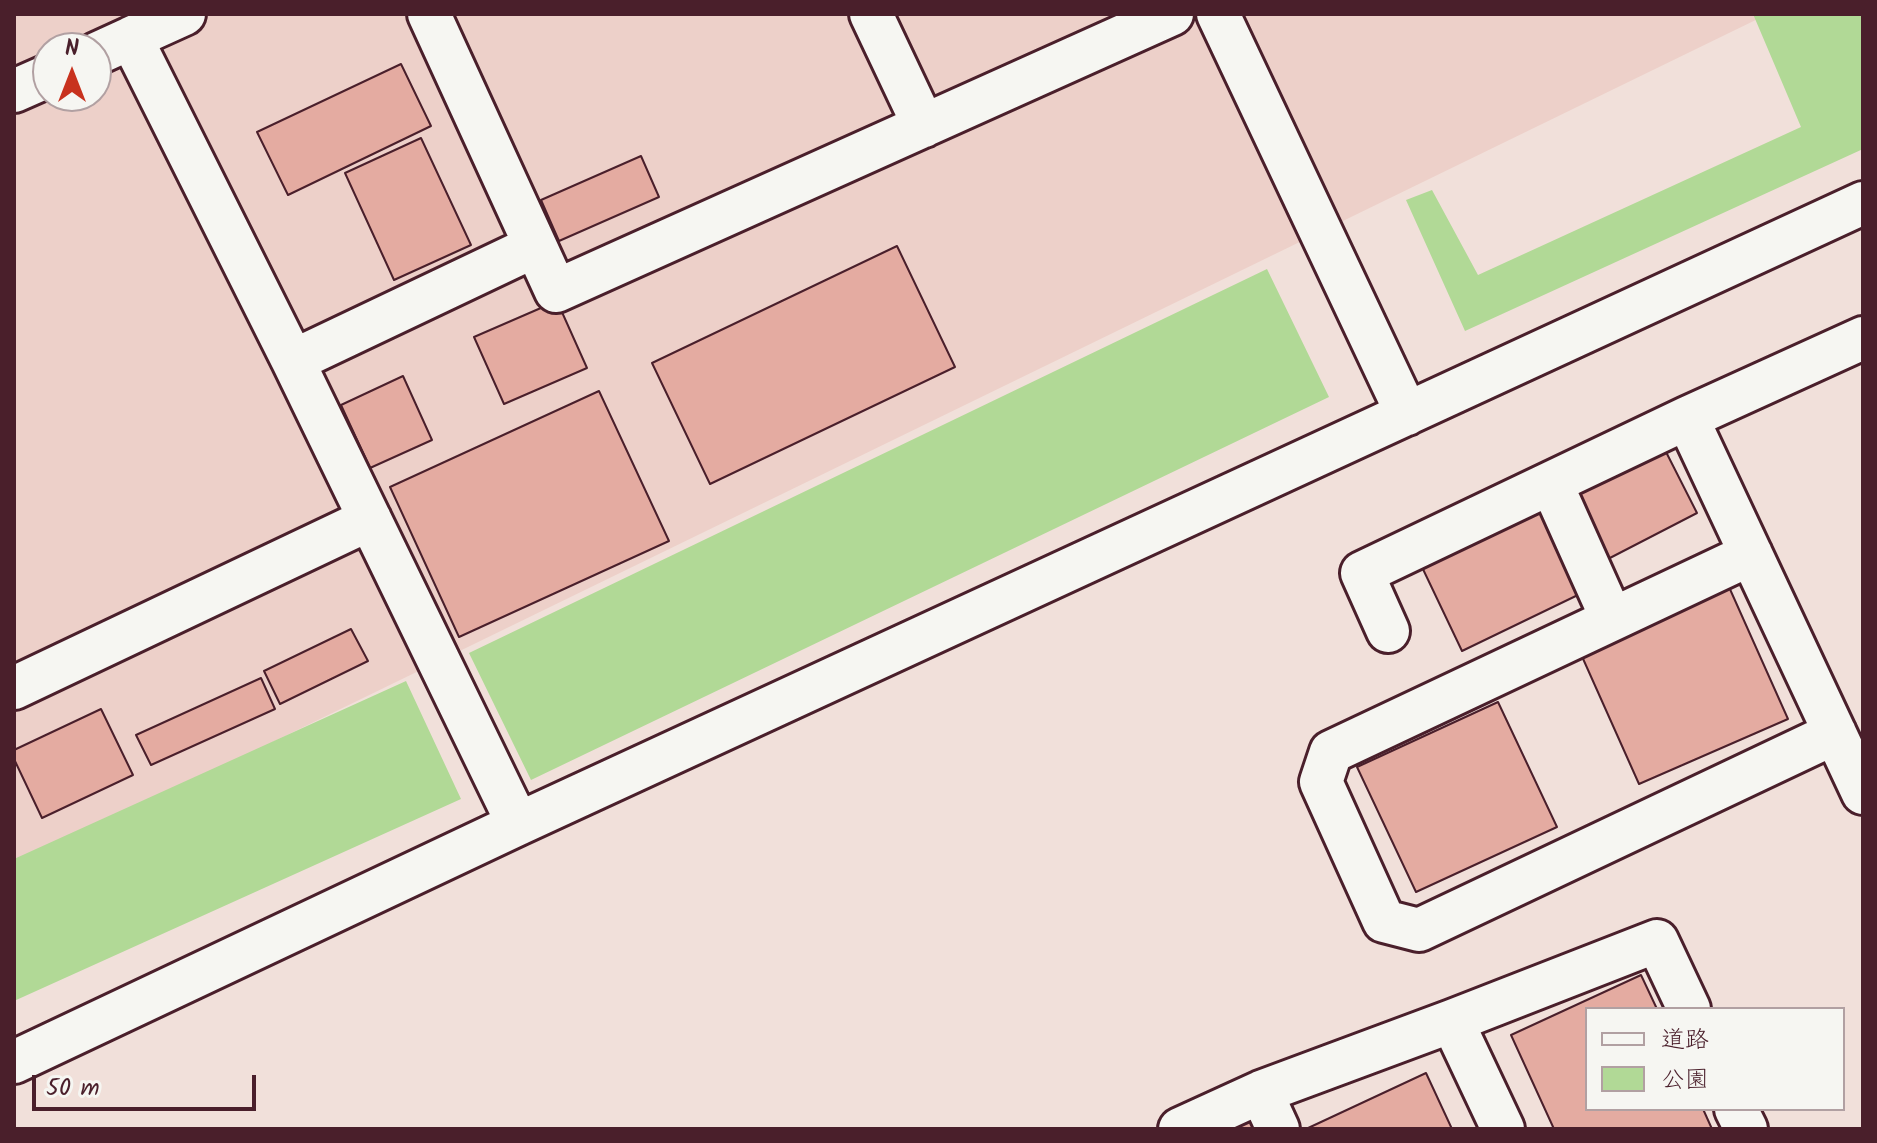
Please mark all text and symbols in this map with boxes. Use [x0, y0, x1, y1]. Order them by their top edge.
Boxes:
north arrow [32, 32, 112, 112]
text: N [65, 32, 79, 67]
legend [1585, 1007, 1845, 1111]
text: 道路 [1661, 1021, 1709, 1060]
scale bar [36, 1059, 260, 1109]
text: 公園 [1661, 1061, 1709, 1100]
text: 50 m [46, 1069, 100, 1108]

